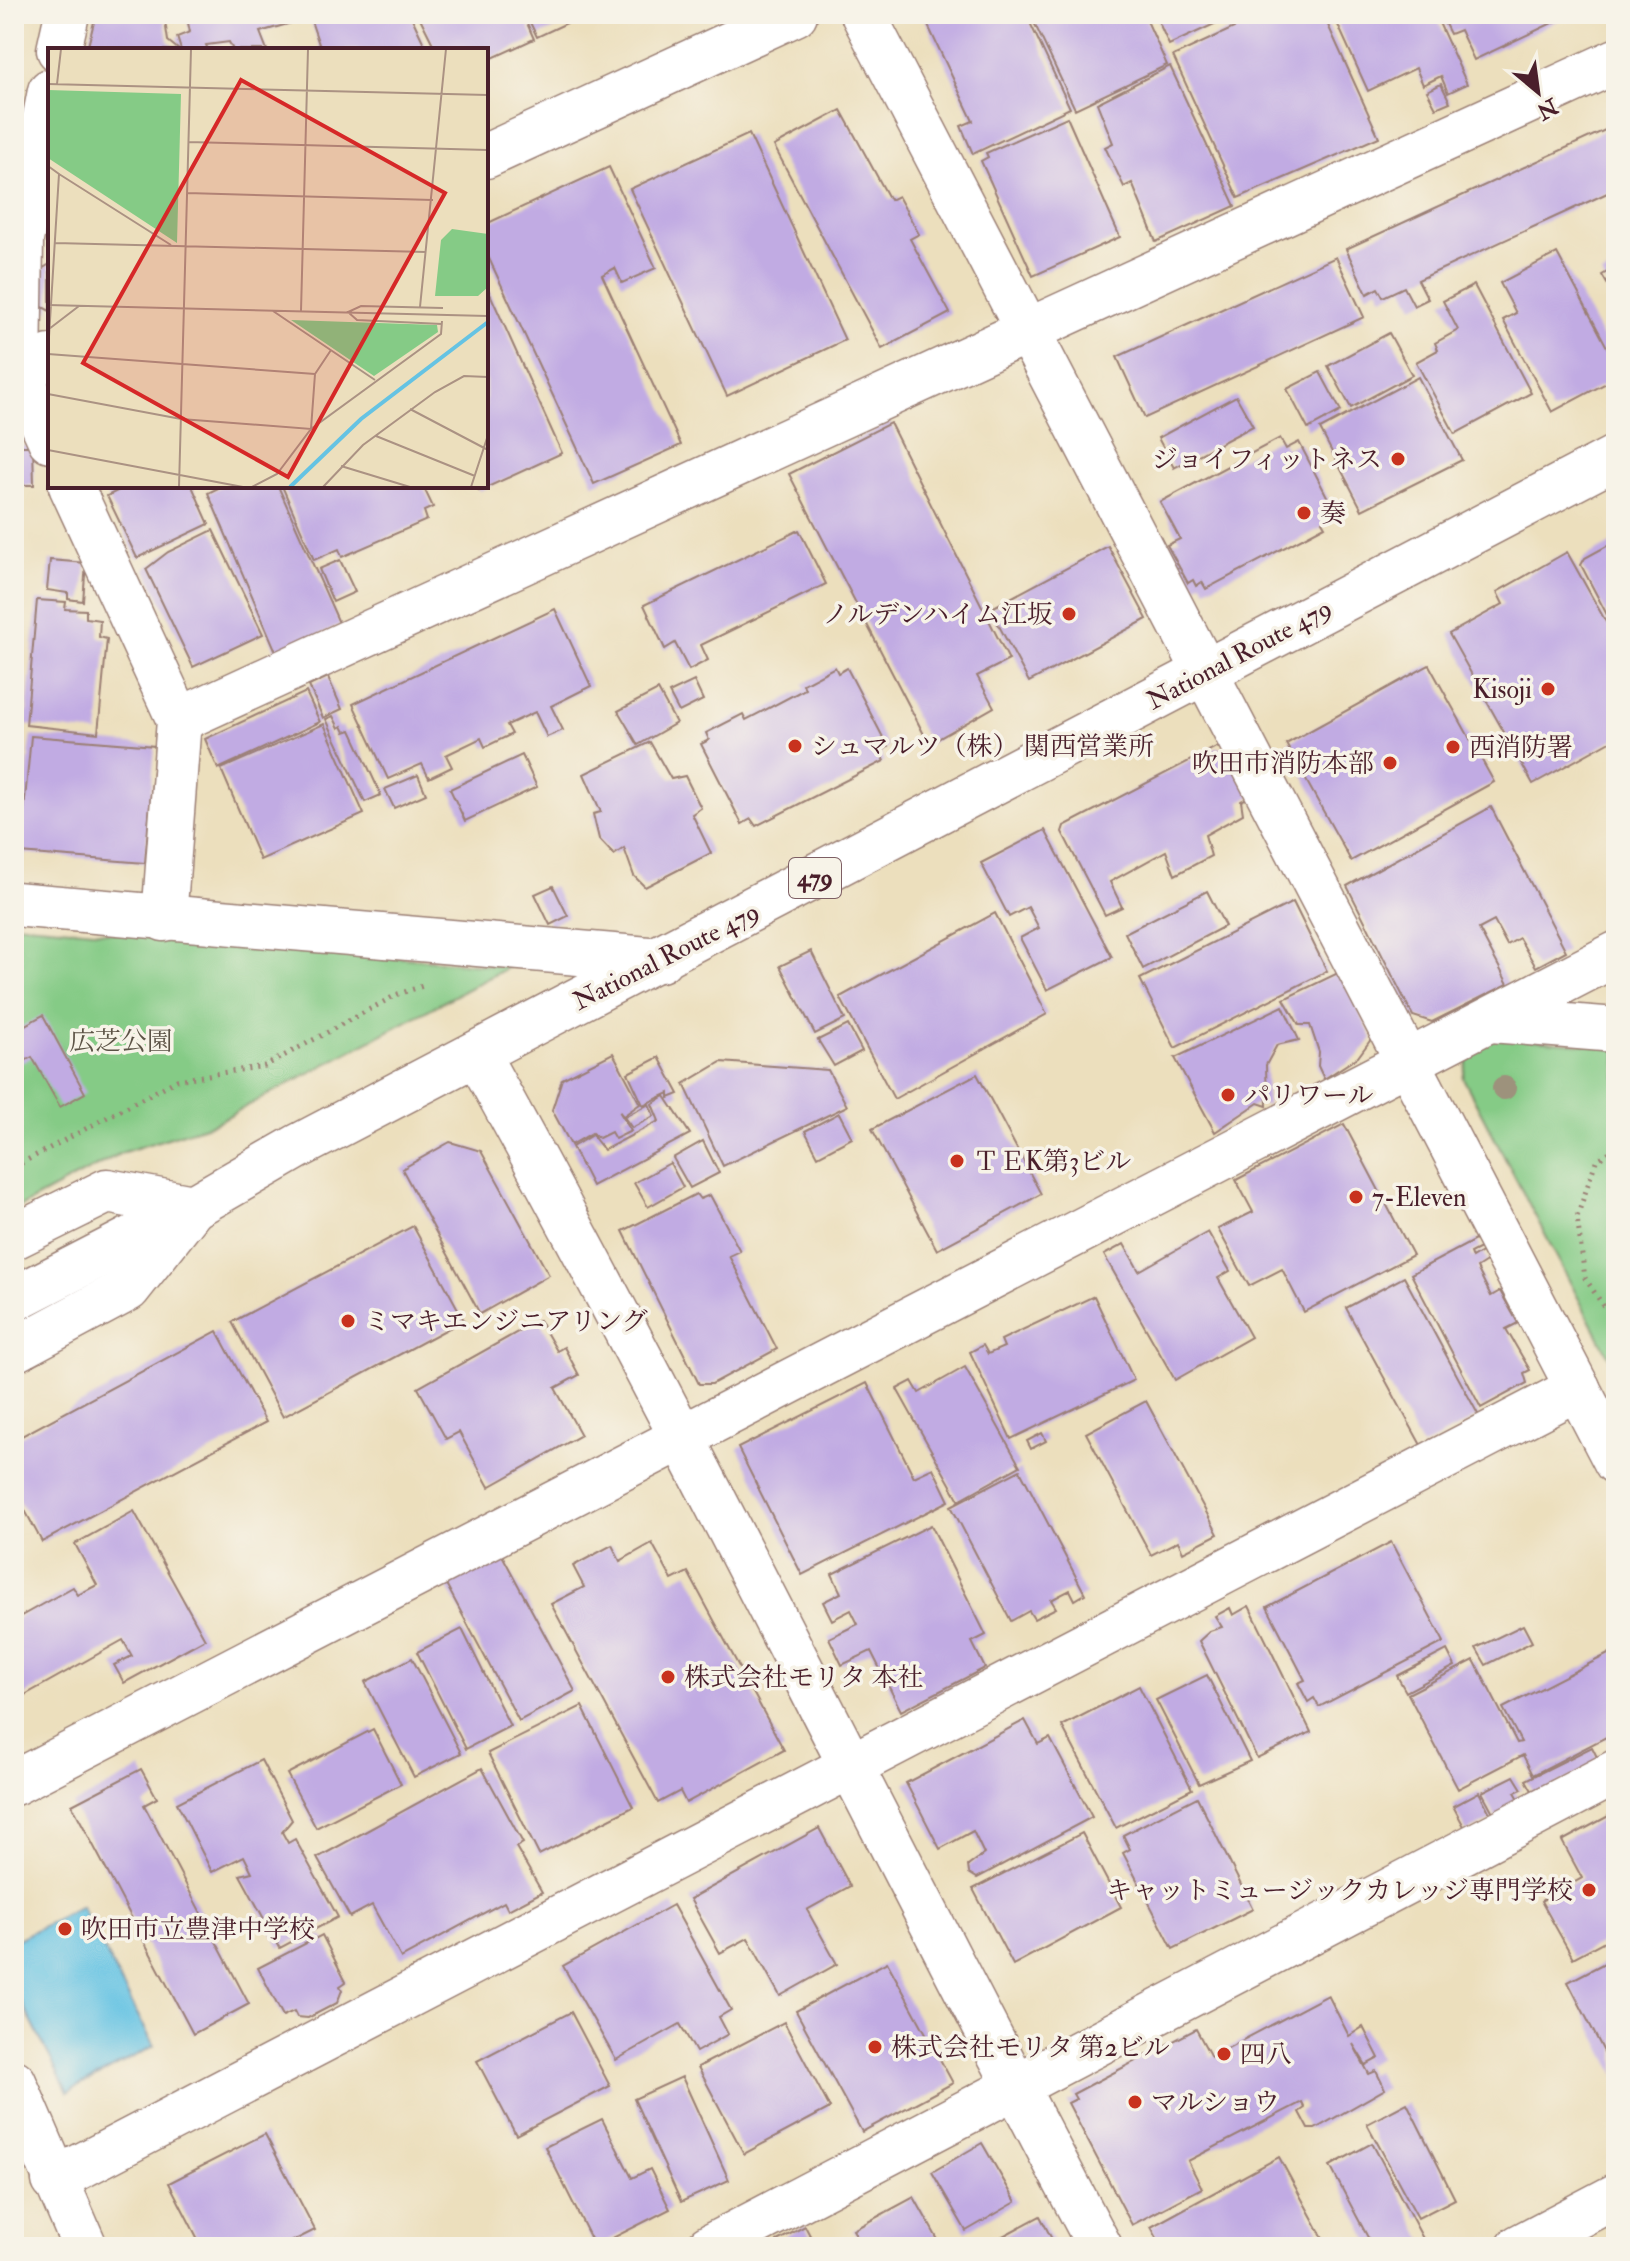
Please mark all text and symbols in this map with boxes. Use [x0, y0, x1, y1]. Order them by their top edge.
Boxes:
inset map [48, 48, 488, 488]
north arrow [1498, 52, 1578, 132]
text: N [1532, 91, 1563, 126]
place label: ジョイフィットネス [1152, 444, 1382, 476]
marker: ジョイフィットネス [1389, 450, 1407, 468]
place label: 奏 [1320, 498, 1346, 530]
marker: 奏 [1295, 504, 1313, 522]
street label: National Route 479 [1141, 593, 1337, 717]
place label: ノルデンハイム江坂 [822, 599, 1053, 631]
marker: ノルデンハイム江坂 [1060, 605, 1078, 623]
place label: Kisoji [1473, 674, 1532, 706]
marker: Kisoji [1539, 680, 1557, 698]
place label: シュマルツ（株） 関西営業所 [811, 731, 1154, 763]
place label: 西消防署 [1469, 732, 1573, 764]
marker: シュマルツ（株） 関西営業所 [786, 737, 804, 755]
marker: 西消防署 [1444, 738, 1462, 756]
place label: 吹田市消防本部 [1192, 748, 1374, 780]
marker: 吹田市消防本部 [1381, 754, 1399, 772]
road number: 479 [789, 858, 841, 898]
street label: National Route 479 [568, 896, 765, 1018]
park label: 広芝公園 [69, 1026, 173, 1058]
place label: パリワール [1244, 1080, 1373, 1112]
marker: パリワール [1219, 1086, 1237, 1104]
place label: ＴＥK第3ビル [973, 1146, 1131, 1178]
marker: ＴＥK第3ビル [948, 1152, 966, 1170]
place label: 7-Eleven [1372, 1182, 1466, 1214]
marker: 7-Eleven [1347, 1188, 1365, 1206]
place label: ミマキエンジニアリング [364, 1306, 648, 1338]
marker: ミマキエンジニアリング [339, 1312, 357, 1330]
place label: 株式会社モリタ 本社 [684, 1662, 923, 1694]
marker: 株式会社モリタ 本社 [659, 1668, 677, 1686]
place label: キャットミュージックカレッジ専門学校 [1106, 1875, 1573, 1907]
marker: キャットミュージックカレッジ専門学校 [1580, 1881, 1598, 1899]
place label: 吹田市立豊津中学校 [81, 1914, 315, 1946]
marker: 吹田市立豊津中学校 [56, 1920, 74, 1938]
place label: 株式会社モリタ 第2ビル [891, 2032, 1170, 2064]
marker: 株式会社モリタ 第2ビル [866, 2038, 884, 2056]
place label: 四八 [1240, 2039, 1292, 2071]
marker: 四八 [1215, 2045, 1233, 2063]
place label: マルショウ [1151, 2087, 1280, 2119]
marker: マルショウ [1126, 2093, 1144, 2111]

